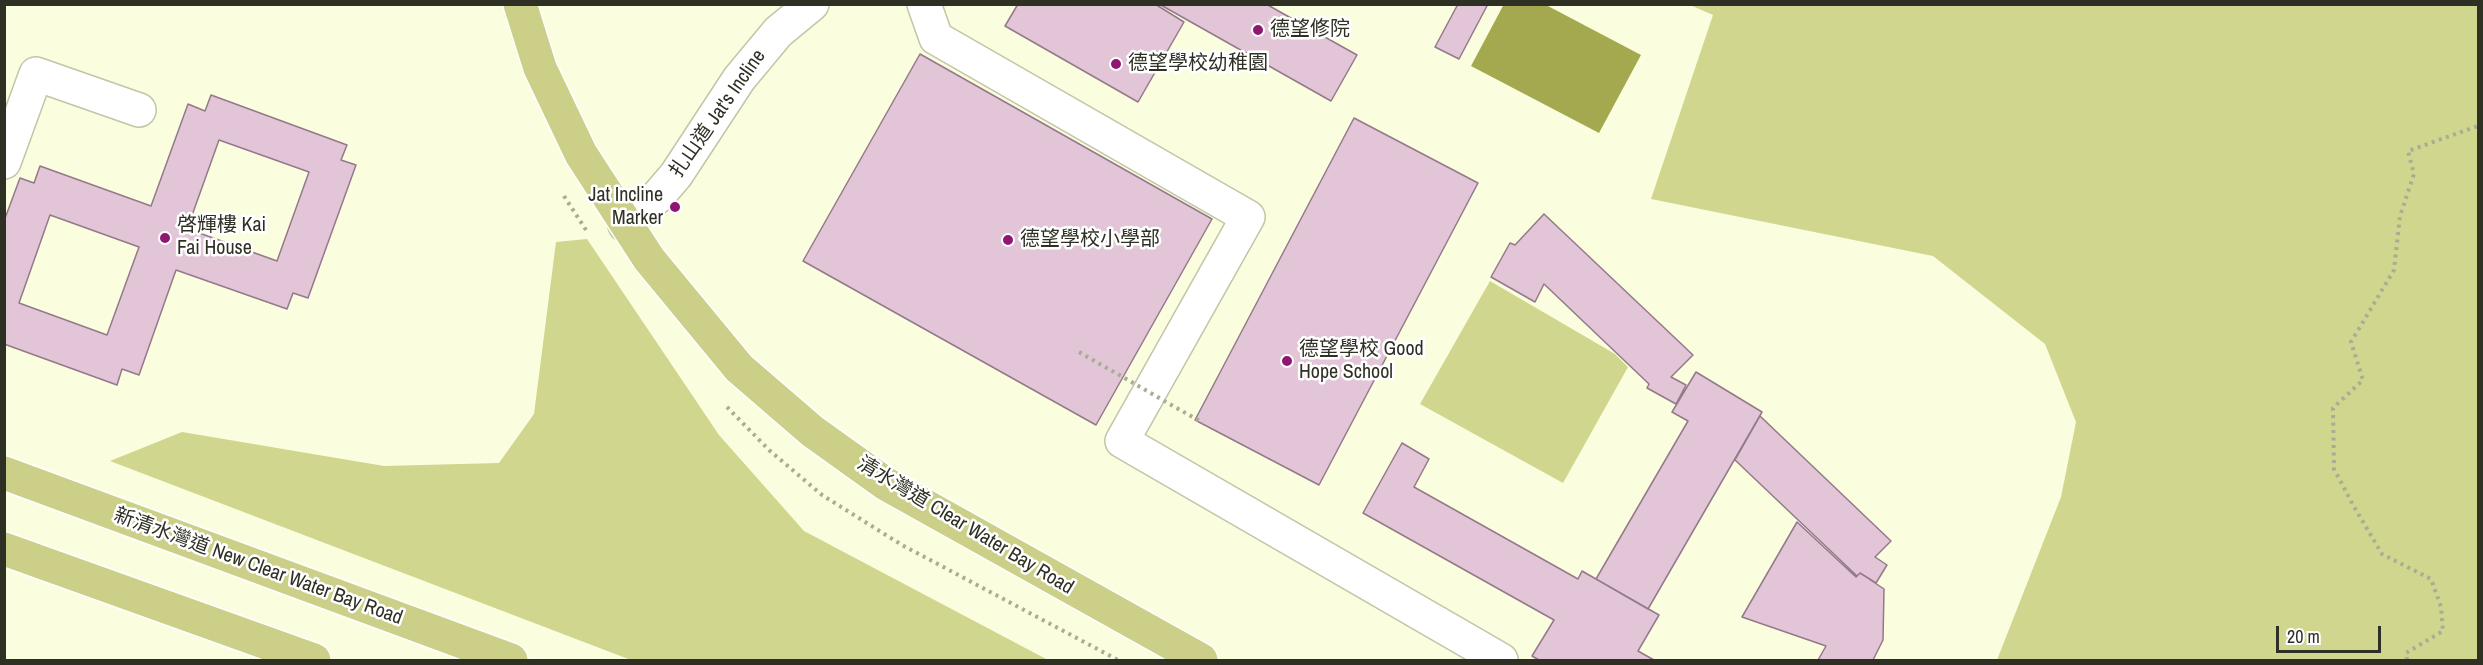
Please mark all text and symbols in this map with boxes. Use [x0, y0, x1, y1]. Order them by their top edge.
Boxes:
place label: 德望修院 [1270, 18, 1350, 42]
marker: 德望修院 [1251, 23, 1265, 37]
street label: 扎山道 Jat's Incline [665, 45, 771, 183]
place label: 德望學校幼稚園 [1128, 52, 1268, 76]
marker: 德望學校幼稚園 [1109, 57, 1123, 71]
place label: Jat Incline Marker [588, 184, 663, 231]
marker: Jat Incline Marker [668, 200, 682, 214]
place label: 啓輝樓 Kai Fai House [177, 214, 266, 261]
place label: 德望學校小學部 [1020, 228, 1160, 252]
marker: 啓輝樓 Kai Fai House [158, 231, 172, 245]
marker: 德望學校小學部 [1001, 233, 1015, 247]
place label: 德望學校 Good Hope School [1299, 338, 1424, 385]
marker: 德望學校 Good Hope School [1280, 354, 1294, 368]
street label: 清水灣道 Clear Water Bay Road [853, 452, 1077, 600]
street label: 新清水灣道 New Clear Water Bay Road [110, 504, 406, 630]
scale bar [2279, 614, 2384, 652]
text: 20 m [2287, 624, 2320, 649]

